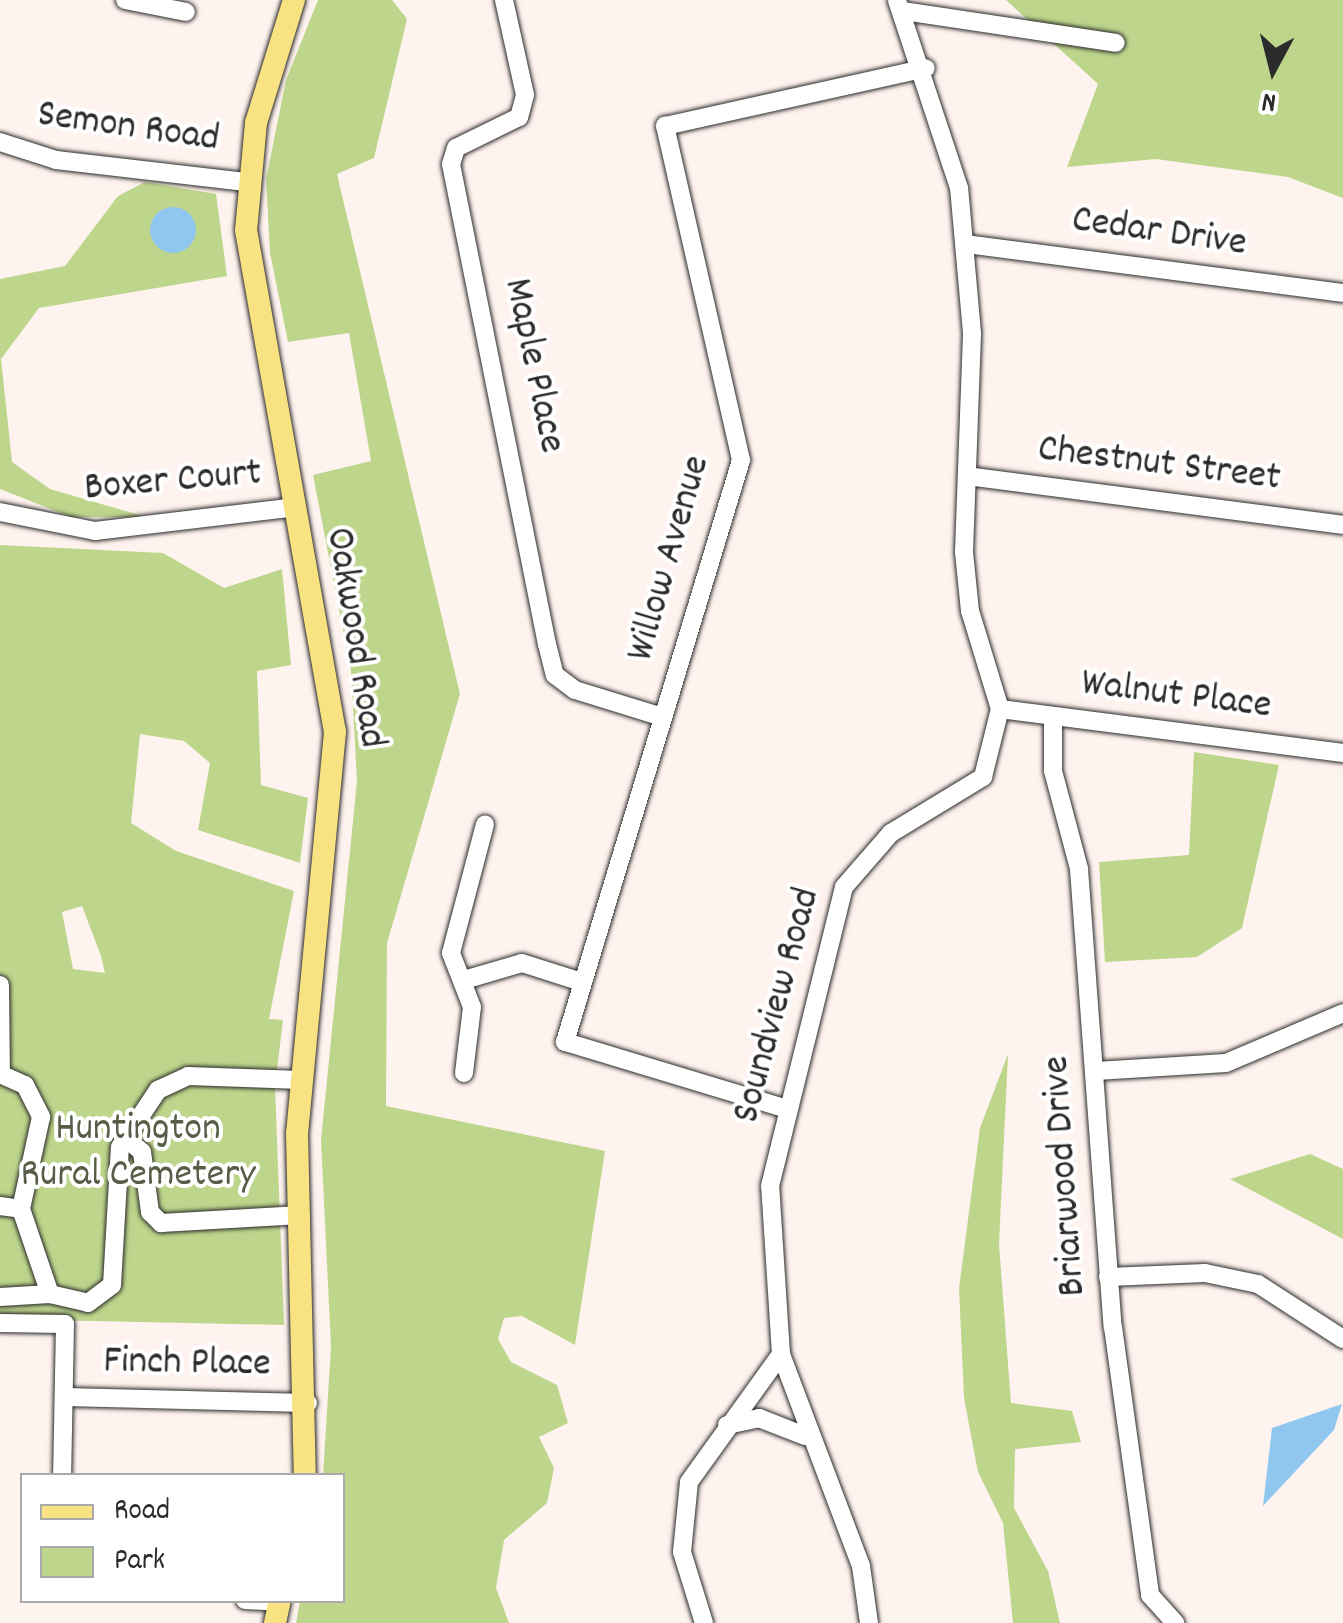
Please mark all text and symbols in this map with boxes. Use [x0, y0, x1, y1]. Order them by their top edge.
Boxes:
north arrow [1223, 20, 1323, 120]
text: N [1260, 79, 1279, 120]
street label: Semon Road [34, 93, 222, 165]
street label: Cedar Drive [1069, 198, 1249, 270]
street label: Maple Place [490, 274, 574, 458]
street label: Chestnut Street [1035, 427, 1283, 505]
street label: Boxer Court [82, 451, 264, 515]
street label: Willow Avenue [619, 451, 723, 667]
street label: Oakwood Road [312, 525, 394, 751]
street label: Walnut Place [1078, 662, 1274, 732]
street label: Soundview Road [725, 883, 833, 1129]
street label: Briarwood Drive [1035, 1054, 1099, 1298]
park label: Huntington Rural Cemetery [21, 1107, 255, 1201]
street label: Finch Place [103, 1340, 271, 1390]
legend [20, 1473, 345, 1603]
text: Road [114, 1491, 170, 1534]
text: Park [114, 1541, 165, 1584]

